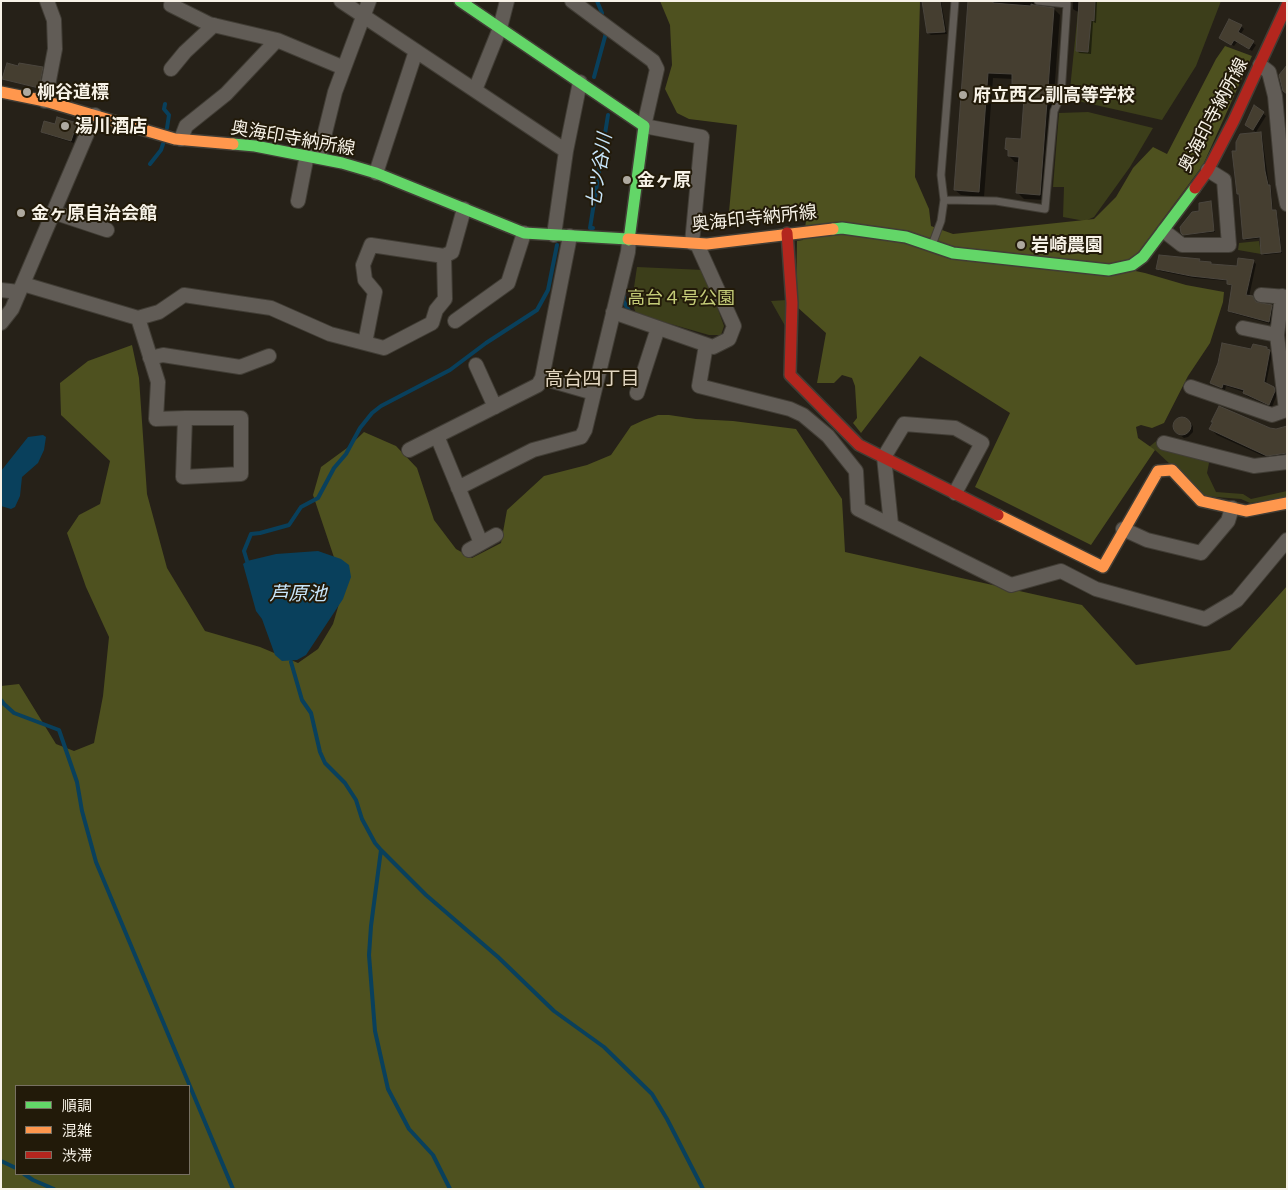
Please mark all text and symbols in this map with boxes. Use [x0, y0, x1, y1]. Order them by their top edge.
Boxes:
street label: 奥海印寺納所線 [1174, 54, 1252, 176]
place label: 柳谷道標 [37, 81, 109, 103]
place label: 府立西乙訓高等学校 [973, 84, 1135, 106]
marker: 柳谷道標 [21, 86, 33, 98]
marker: 府立西乙訓高等学校 [957, 89, 969, 101]
place label: 湯川酒店 [75, 115, 147, 137]
street label: 奥海印寺納所線 [229, 116, 357, 160]
marker: 湯川酒店 [59, 120, 71, 132]
water label: 七ツ谷川 [582, 132, 616, 210]
place label: 金ヶ原 [637, 169, 691, 191]
marker: 金ヶ原 [621, 174, 633, 186]
street label: 奥海印寺納所線 [690, 201, 818, 235]
place label: 金ヶ原自治会館 [31, 202, 157, 224]
marker: 金ヶ原自治会館 [15, 207, 27, 219]
place label: 岩崎農園 [1031, 234, 1103, 256]
marker: 岩崎農園 [1015, 239, 1027, 251]
park label: 高台４号公園 [627, 287, 735, 309]
district label: 高台四丁目 [545, 368, 639, 390]
water label: 芦原池 [270, 583, 326, 605]
legend [15, 1085, 190, 1175]
text: 順調 [62, 1096, 92, 1114]
text: 混雑 [62, 1121, 92, 1139]
text: 渋滞 [62, 1146, 92, 1164]

